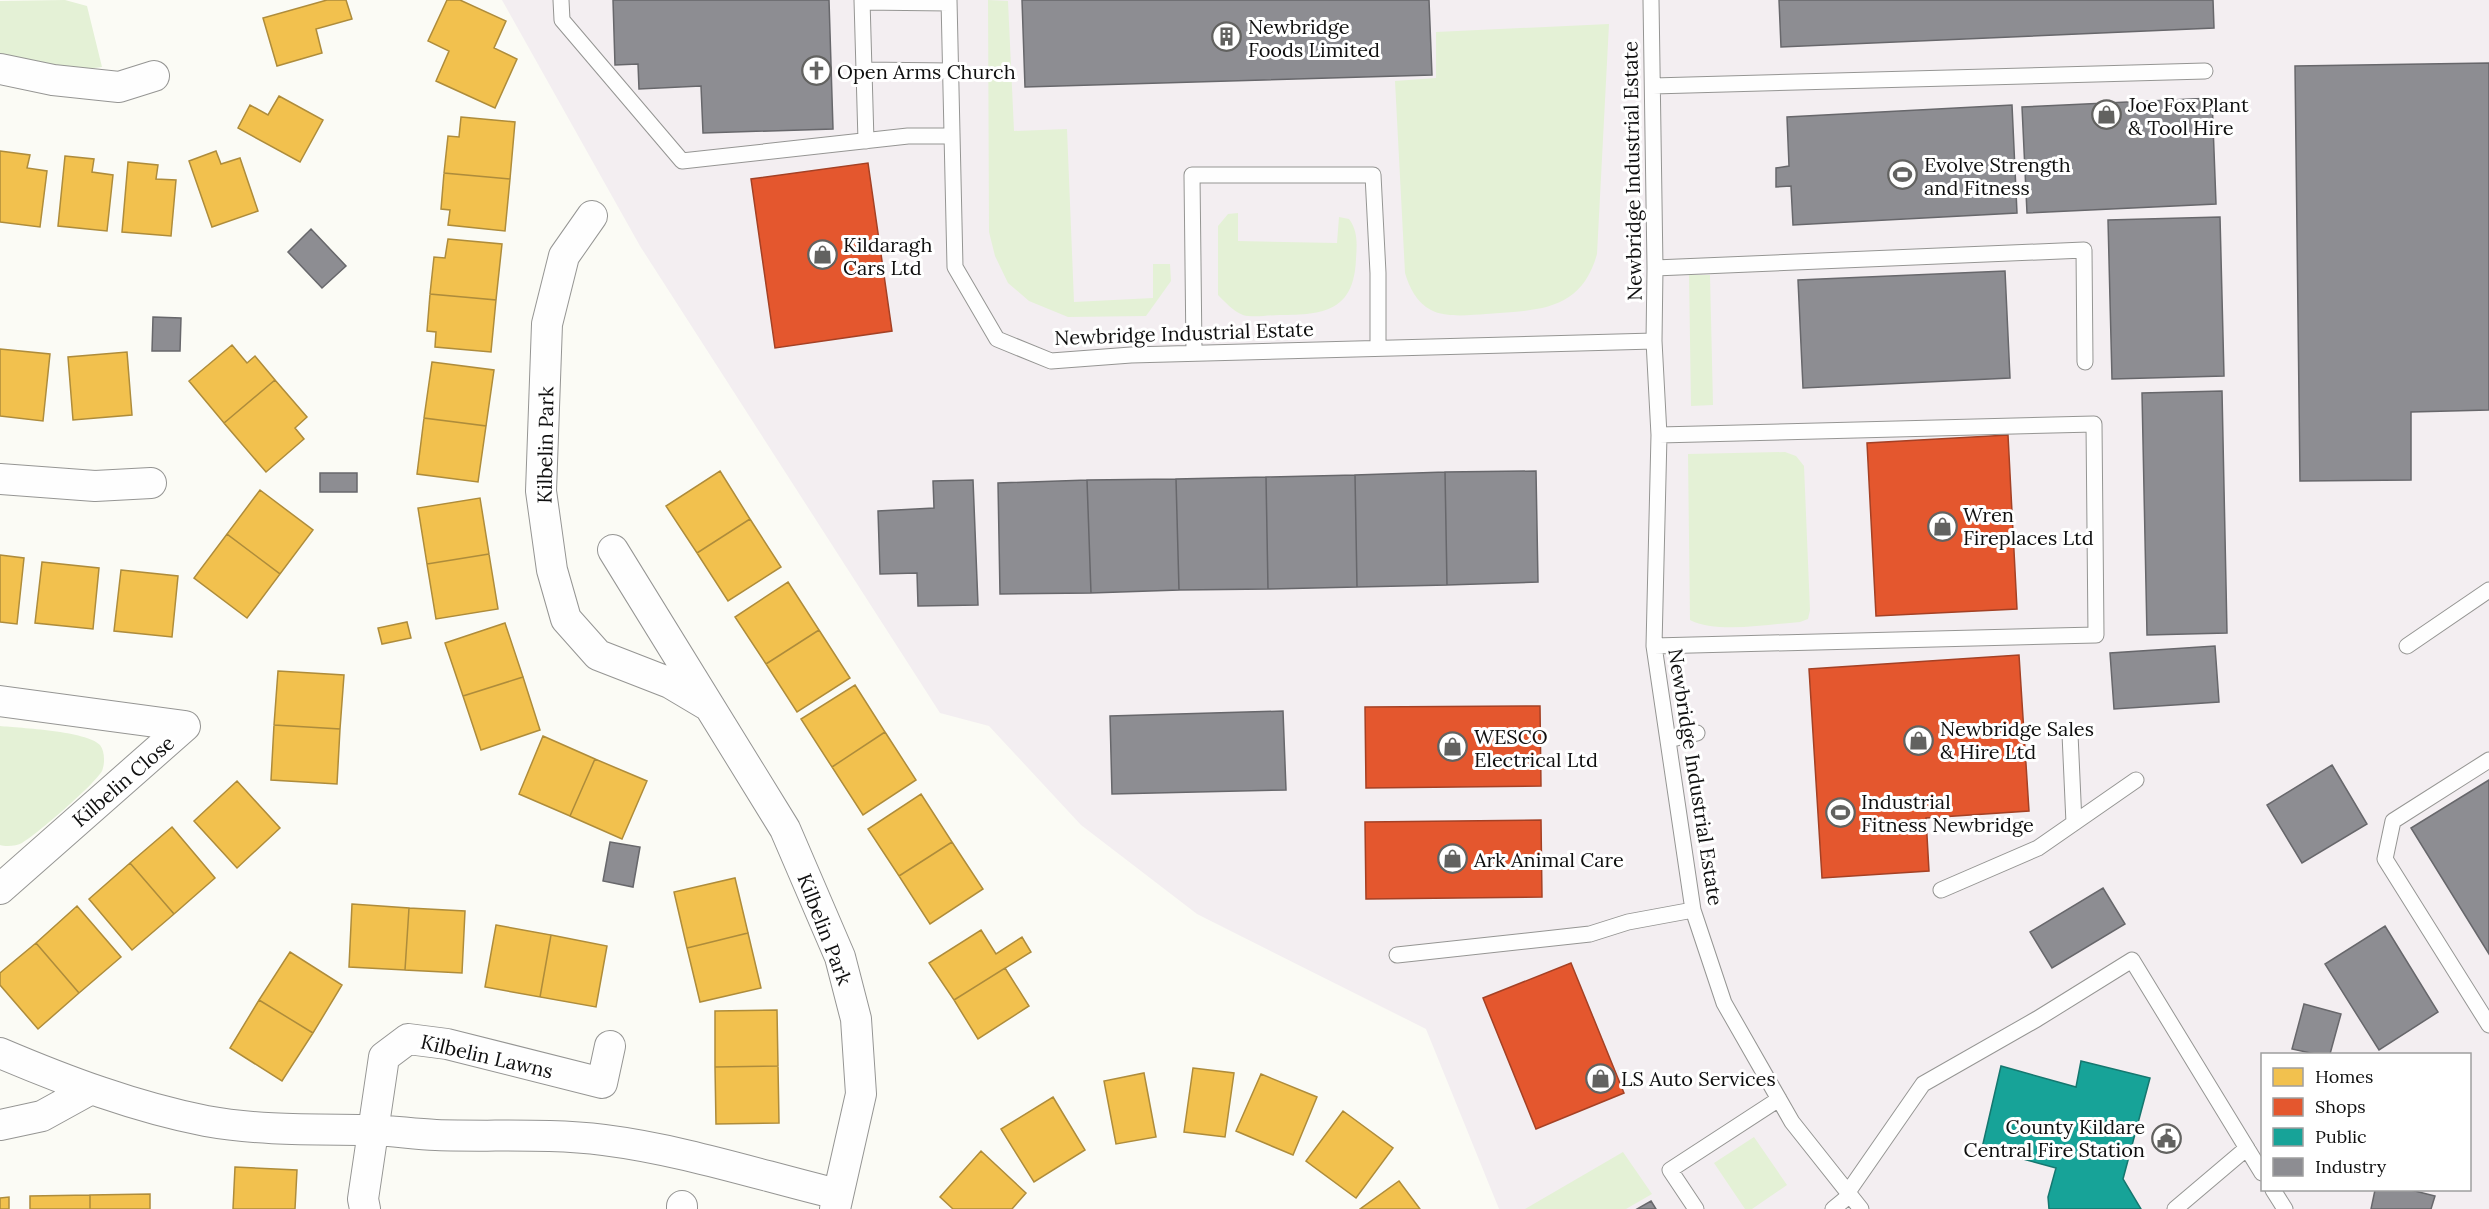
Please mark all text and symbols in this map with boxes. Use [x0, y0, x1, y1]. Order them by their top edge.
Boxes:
place label: Newbridge Foods Limited [1248, 14, 1380, 62]
building icon: Newbridge Foods Limited [1211, 21, 1243, 53]
street label: Newbridge Industrial Estate [1617, 41, 1647, 301]
church icon: Open Arms Church [800, 55, 832, 87]
place label: Open Arms Church [837, 59, 1016, 84]
place label: Joe Fox Plant & Tool Hire [2127, 92, 2249, 140]
shop icon: Joe Fox Plant & Tool Hire [2091, 99, 2123, 131]
place label: Evolve Strength and Fitness [1924, 152, 2071, 200]
sports icon: Evolve Strength and Fitness [1887, 159, 1919, 191]
place label: Kildaragh Cars Ltd [843, 232, 932, 280]
shop icon: Kildaragh Cars Ltd [806, 239, 838, 271]
street label: Newbridge Industrial Estate [1054, 316, 1314, 350]
street label: Kilbelin Park [531, 386, 559, 504]
place label: Wren Fireplaces Ltd [1963, 502, 2094, 550]
shop icon: Wren Fireplaces Ltd [1926, 510, 1958, 542]
street label: Newbridge Industrial Estate [1663, 647, 1729, 907]
place label: Newbridge Sales & Hire Ltd [1940, 716, 2094, 764]
place label: WESCO Electrical Ltd [1474, 724, 1598, 772]
shop icon: Newbridge Sales & Hire Ltd [1903, 724, 1935, 756]
street label: Kilbelin Close [67, 730, 179, 832]
shop icon: WESCO Electrical Ltd [1437, 731, 1469, 763]
place label: Industrial Fitness Newbridge [1861, 789, 2034, 837]
sports icon: Industrial Fitness Newbridge [1824, 796, 1856, 828]
shop icon: Ark Animal Care [1437, 843, 1469, 875]
place label: Ark Animal Care [1473, 847, 1624, 872]
street label: Kilbelin Park [792, 870, 858, 988]
street label: Kilbelin Lawns [418, 1029, 556, 1083]
legend [2261, 1053, 2471, 1191]
shop icon: LS Auto Services [1584, 1062, 1616, 1094]
text: Homes [2315, 1065, 2373, 1088]
place label: LS Auto Services [1621, 1066, 1776, 1091]
text: Shops [2315, 1095, 2366, 1118]
place label: County Kildare Central Fire Station [1963, 1114, 2145, 1162]
public building icon: County Kildare Central Fire Station [2150, 1122, 2182, 1154]
text: Public [2315, 1125, 2367, 1148]
text: Industry [2315, 1155, 2387, 1178]

